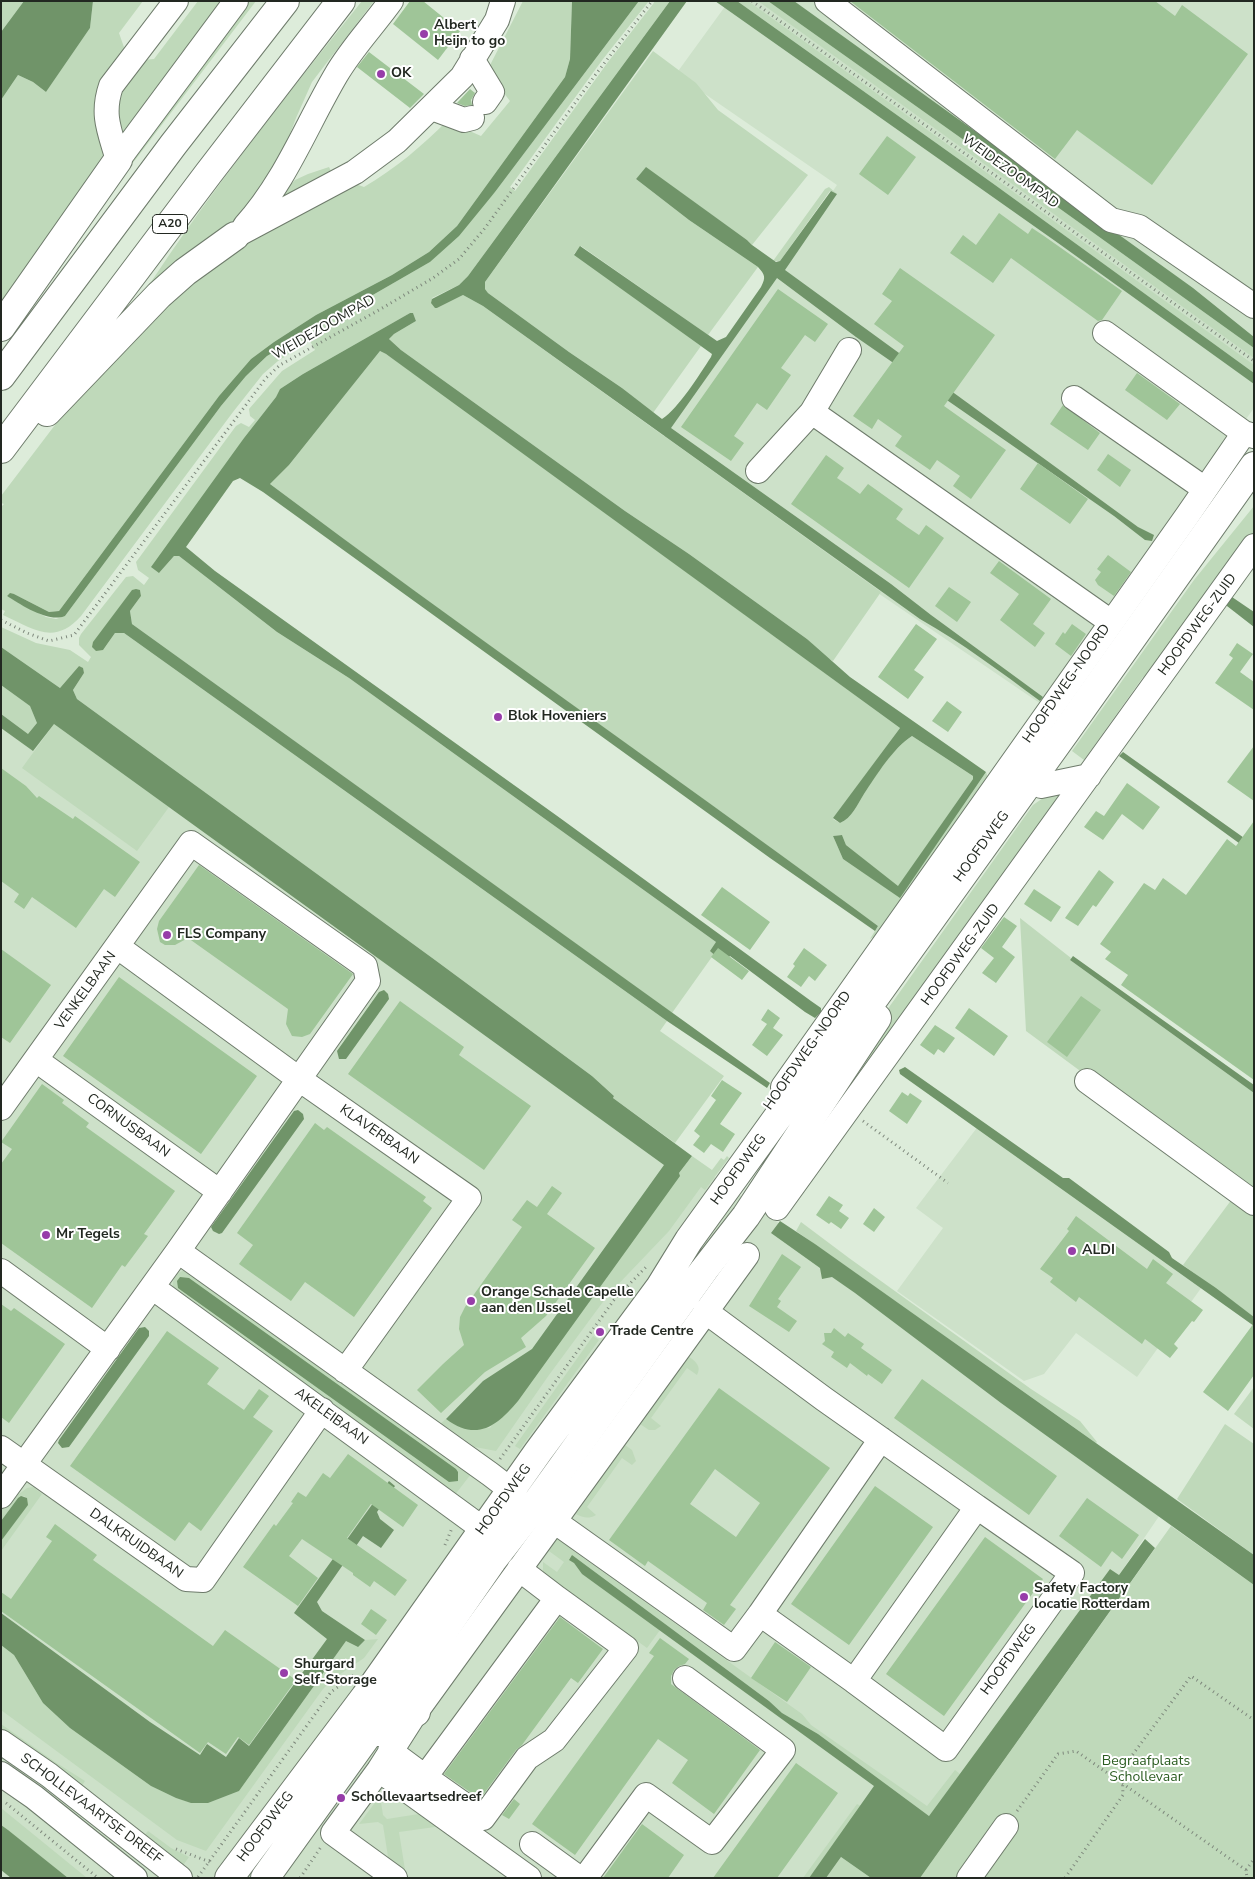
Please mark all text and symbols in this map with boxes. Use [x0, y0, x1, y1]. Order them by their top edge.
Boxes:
place label: Albert Heijn to go [434, 18, 505, 50]
marker: Albert Heijn to go [418, 28, 430, 40]
place label: OK [391, 66, 411, 82]
marker: OK [375, 68, 387, 80]
street label: WEIDEZOOMPAD [958, 131, 1062, 213]
road number: A20 [152, 214, 188, 233]
street label: WEIDEZOOMPAD [270, 292, 378, 364]
street label: HOOFDWEG-ZUID [1155, 571, 1241, 679]
street label: HOOFDWEG-NOORD [1020, 621, 1114, 747]
place label: Blok Hoveniers [508, 709, 607, 725]
marker: Blok Hoveniers [492, 711, 504, 723]
street label: HOOFDWEG [951, 808, 1013, 886]
street label: HOOFDWEG-ZUID [918, 901, 1004, 1009]
place label: FLS Company [177, 927, 266, 943]
marker: FLS Company [161, 929, 173, 941]
street label: VENKELBAAN [52, 949, 120, 1033]
street label: HOOFDWEG-NOORD [761, 988, 855, 1114]
street label: CORNUSBAAN [83, 1090, 173, 1162]
street label: KLAVERBAAN [336, 1102, 422, 1168]
street label: HOOFDWEG [708, 1131, 770, 1209]
place label: Mr Tegels [56, 1227, 120, 1243]
marker: Mr Tegels [40, 1229, 52, 1241]
place label: ALDI [1082, 1243, 1115, 1259]
marker: ALDI [1066, 1245, 1078, 1257]
place label: Orange Schade Capelle aan den IJssel [481, 1285, 633, 1318]
marker: Orange Schade Capelle aan den IJssel [465, 1295, 477, 1307]
place label: Trade Centre [610, 1324, 694, 1340]
marker: Trade Centre [594, 1326, 606, 1338]
street label: AKELEIBAAN [291, 1385, 371, 1449]
street label: HOOFDWEG [473, 1461, 535, 1539]
street label: DALKRUIDBAAN [86, 1505, 186, 1583]
place label: Safety Factory locatie Rotterdam [1034, 1581, 1150, 1614]
marker: Safety Factory locatie Rotterdam [1018, 1591, 1030, 1603]
street label: HOOFDWEG [978, 1621, 1040, 1699]
place label: Shurgard Self-Storage [294, 1657, 377, 1690]
marker: Shurgard Self-Storage [278, 1667, 290, 1679]
street label: SCHOLLEVAARTSE DREEF [17, 1750, 165, 1868]
park label: Begraafplaats Schollevaar [1102, 1754, 1190, 1786]
street label: HOOFDWEG [234, 1789, 298, 1865]
place label: Schollevaartsedreef [351, 1790, 481, 1806]
marker: Schollevaartsedreef [335, 1792, 347, 1804]

